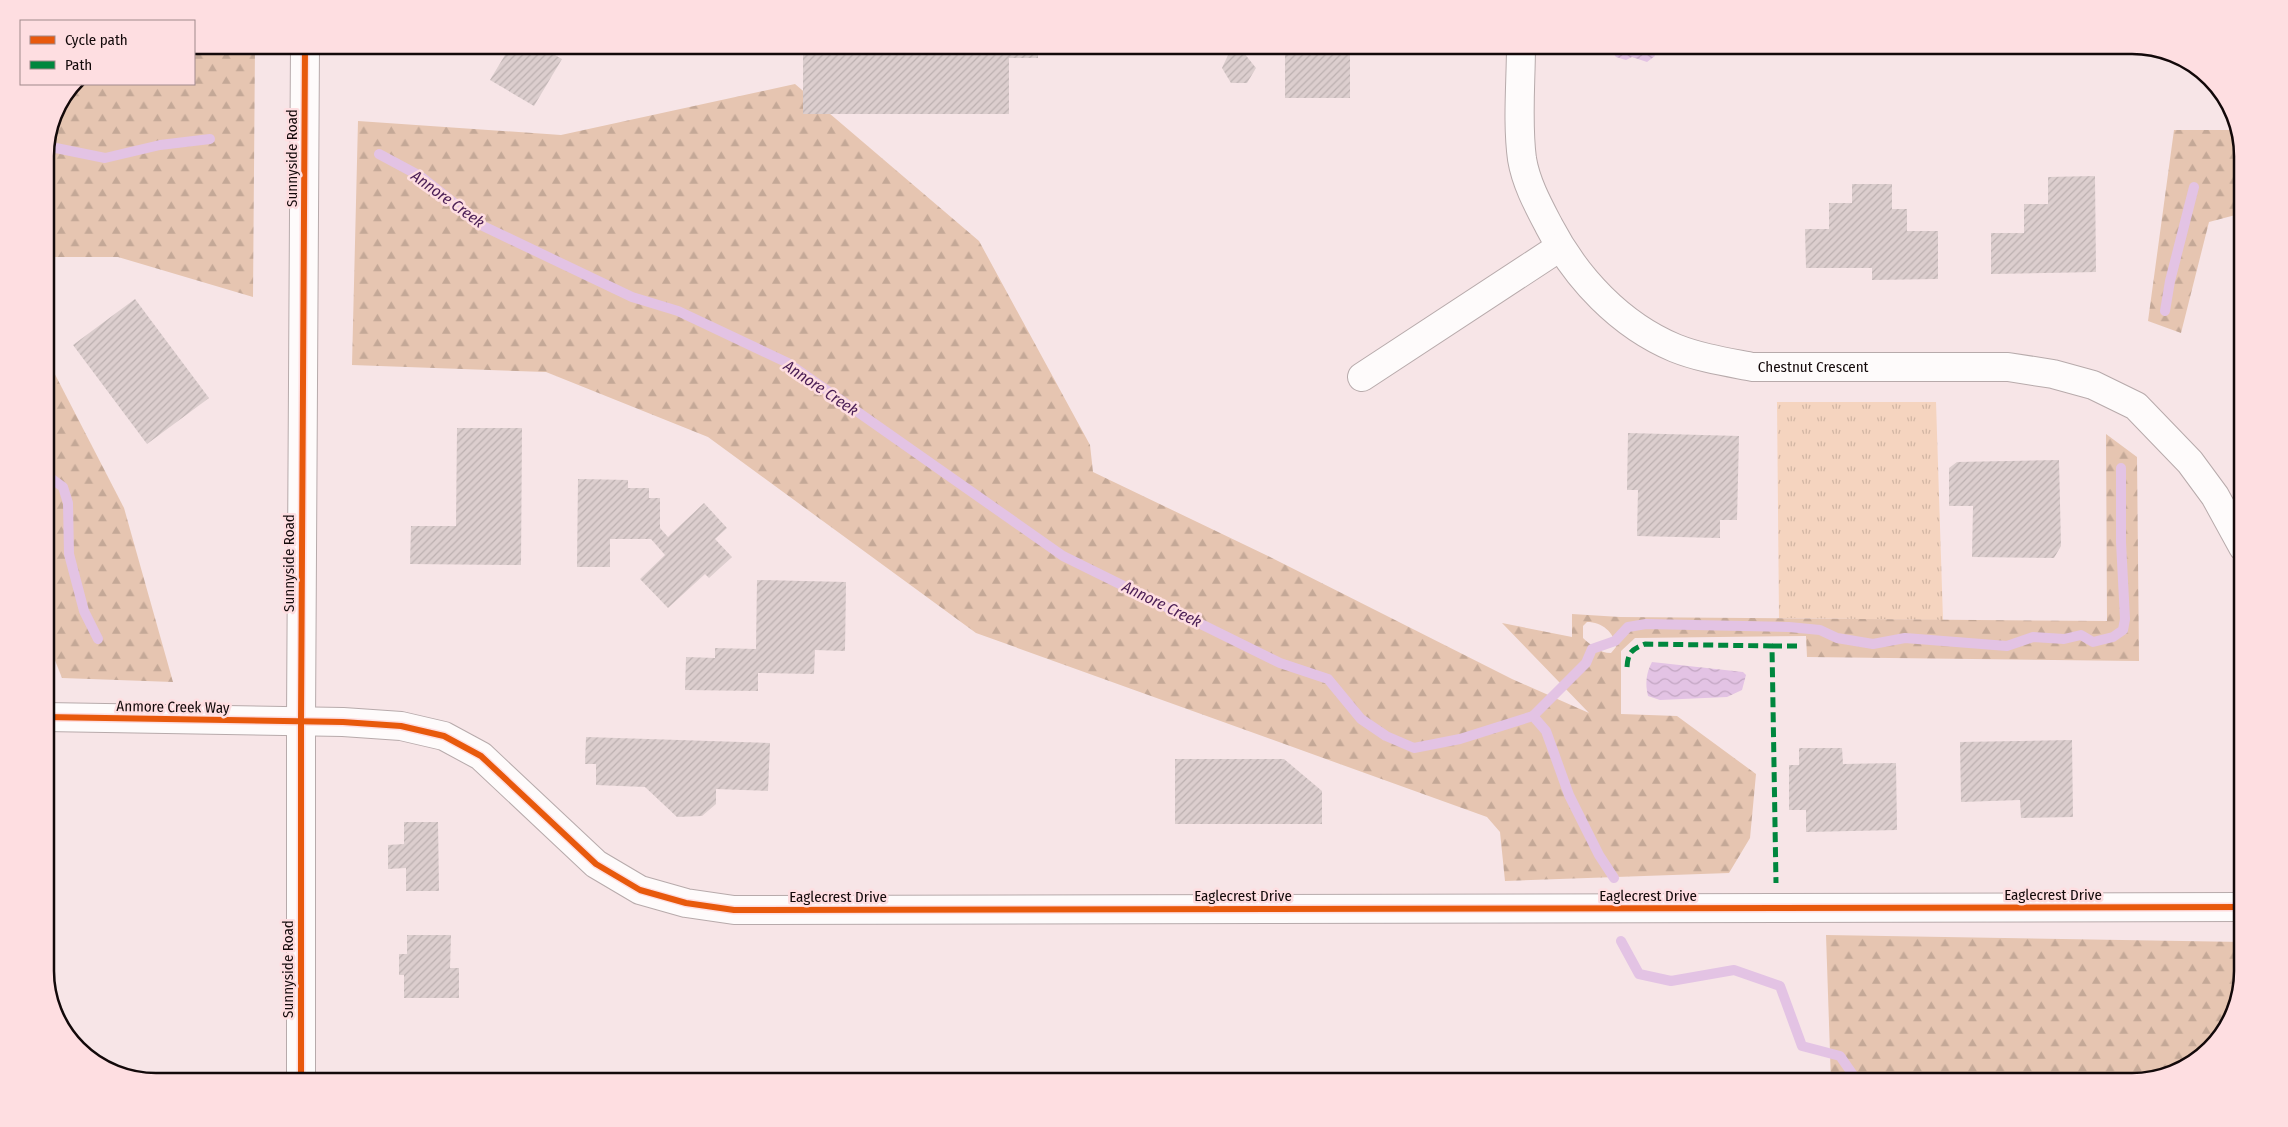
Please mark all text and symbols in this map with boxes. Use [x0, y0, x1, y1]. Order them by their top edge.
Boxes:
legend [20, 20, 195, 85]
text: Cycle path [65, 31, 128, 49]
text: Path [65, 56, 92, 74]
street label: Sunnyside Road [283, 109, 301, 207]
water label: Annore Creek [407, 166, 488, 232]
water label: Annore Creek [779, 356, 862, 420]
street label: Chestnut Crescent [1758, 358, 1869, 376]
street label: Sunnyside Road [280, 514, 298, 612]
water label: Annore Creek [1118, 576, 1205, 631]
street label: Anmore Creek Way [116, 697, 230, 717]
street label: Eaglecrest Drive [2004, 886, 2102, 904]
street label: Eaglecrest Drive [1194, 887, 1292, 905]
street label: Eaglecrest Drive [1599, 887, 1697, 905]
street label: Eaglecrest Drive [789, 888, 887, 906]
street label: Sunnyside Road [279, 920, 297, 1018]

